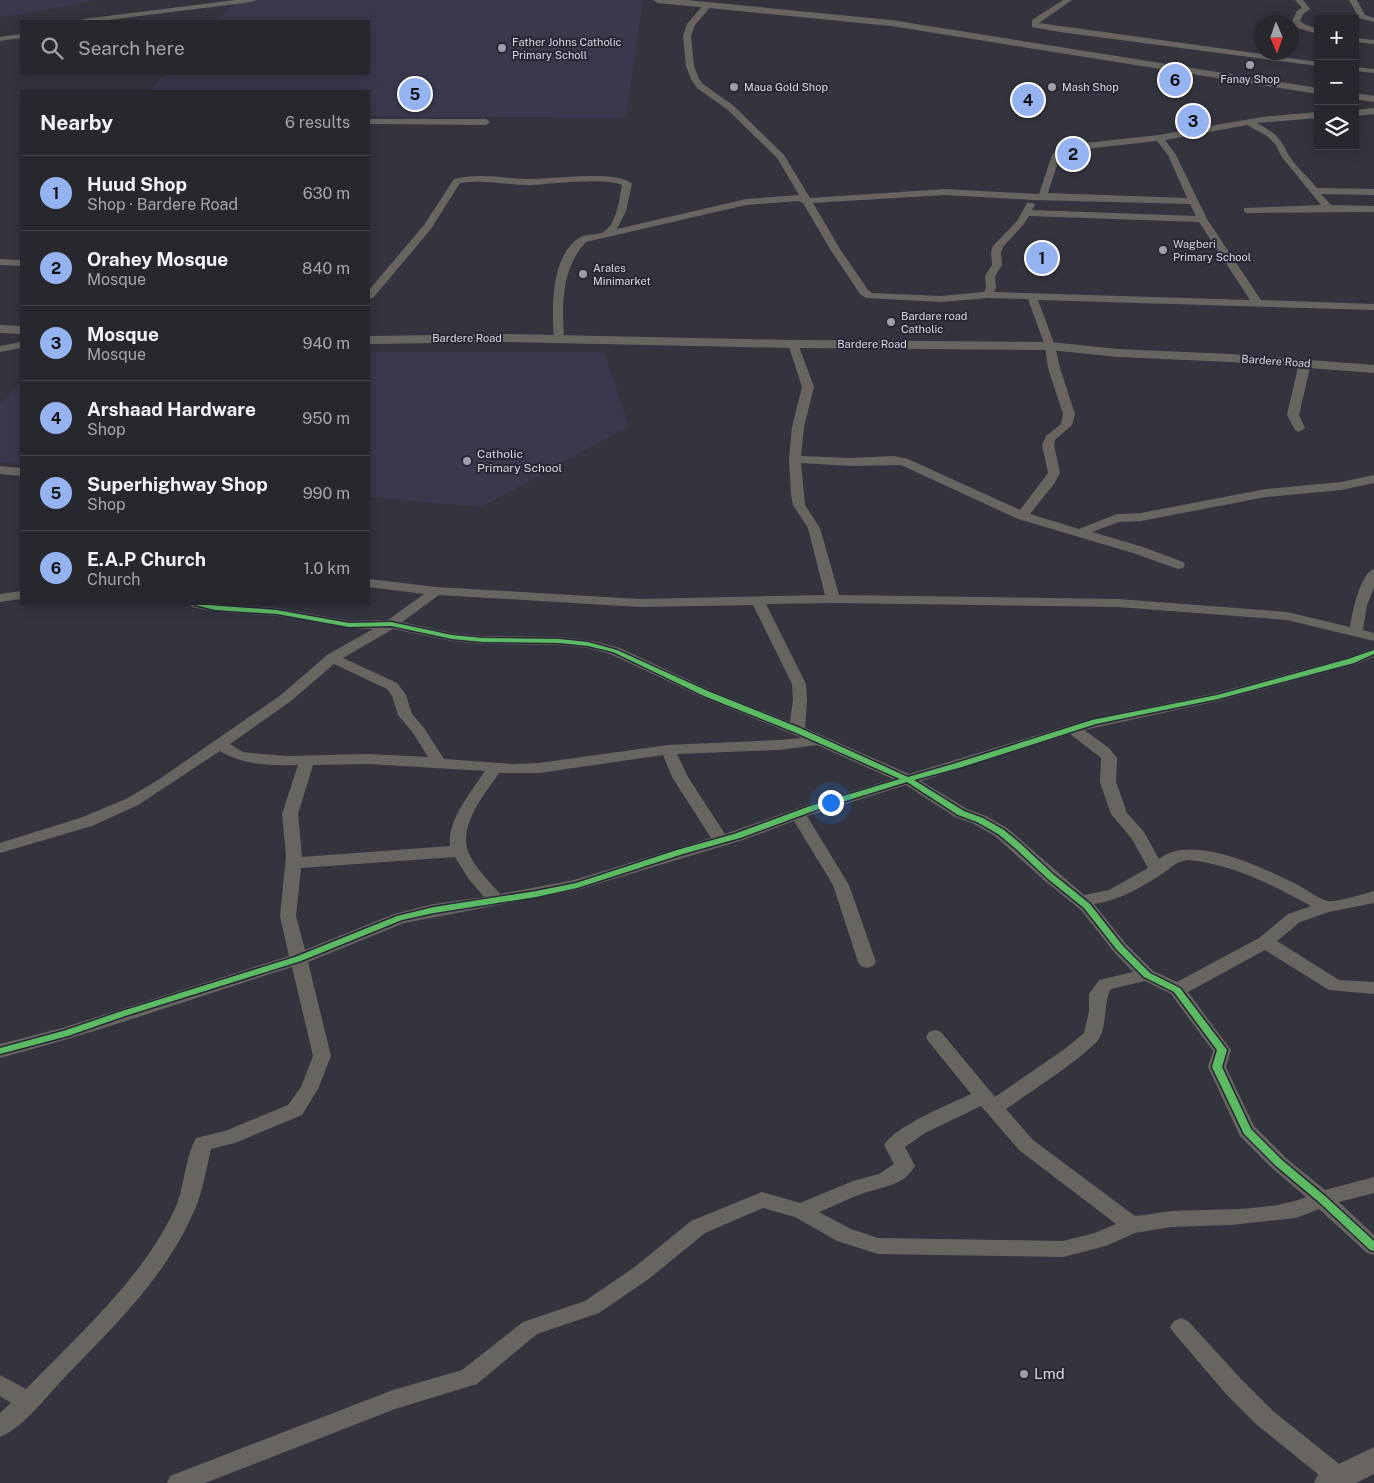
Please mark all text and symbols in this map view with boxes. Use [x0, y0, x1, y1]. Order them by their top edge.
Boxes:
north arrow [1254, 15, 1299, 60]
map controls [1314, 15, 1359, 150]
button: + [1314, 15, 1359, 60]
search box [20, 20, 370, 75]
icon: search [38, 34, 66, 62]
place label: Father Johns Catholic Primary Scholl [512, 36, 622, 61]
text: Search here [78, 37, 185, 59]
marker: Father Johns Catholic Primary Scholl [496, 42, 508, 54]
marker: Fanay Shop [1244, 59, 1256, 71]
button: − [1314, 60, 1359, 105]
pin: 6 [1159, 61, 1191, 99]
place label: Fanay Shop [1220, 73, 1280, 85]
pin: 5 [399, 75, 431, 113]
marker: Maua Gold Shop [728, 81, 740, 93]
place label: Maua Gold Shop [744, 81, 828, 93]
pin: 4 [1012, 81, 1044, 119]
marker: Mash Shop [1046, 81, 1058, 93]
place label: Mash Shop [1062, 81, 1119, 93]
pin: 3 [1177, 102, 1209, 140]
button: layers [1314, 105, 1359, 150]
text: Nearby [40, 110, 113, 135]
text: 6 results [285, 113, 350, 132]
pin: 2 [1057, 135, 1089, 173]
text: Huud Shop [87, 173, 187, 195]
text: 1 [53, 184, 59, 203]
text: 630 m [303, 184, 350, 203]
text: Shop · Bardere Road [87, 195, 238, 214]
place label: Wagberi Primary School [1173, 238, 1251, 263]
pin: 1 [1026, 239, 1058, 277]
marker: Wagberi Primary School [1157, 244, 1169, 256]
text: Orahey Mosque [87, 248, 228, 270]
text: 2 [51, 259, 61, 278]
text: 840 m [302, 259, 350, 278]
place label: Arales Minimarket [593, 262, 651, 287]
marker: Arales Minimarket [577, 268, 589, 280]
text: Mosque [87, 270, 146, 289]
place label: Bardare road Catholic [901, 310, 967, 335]
marker: Bardare road Catholic [885, 316, 897, 328]
text: Mosque [87, 323, 159, 345]
street label: Bardere Road [432, 332, 502, 344]
text: 3 [51, 334, 61, 353]
text: 940 m [302, 334, 350, 353]
street label: Bardere Road [837, 338, 907, 350]
text: Mosque [87, 345, 146, 364]
street label: Bardere Road [1241, 353, 1311, 369]
text: Arshaad Hardware [87, 398, 256, 420]
text: 4 [51, 409, 61, 428]
text: 950 m [302, 409, 350, 428]
text: Shop [87, 420, 126, 439]
place label: Catholic Primary School [477, 447, 562, 475]
marker: Catholic Primary School [461, 455, 473, 467]
text: Superhighway Shop [87, 473, 268, 495]
text: 5 [51, 484, 61, 503]
text: 990 m [303, 484, 350, 503]
text: Shop [87, 495, 126, 514]
text: E.A.P Church [87, 548, 206, 570]
text: 6 [51, 559, 61, 578]
text: 1.0 km [303, 559, 350, 578]
text: Church [87, 570, 141, 589]
your location [818, 790, 844, 816]
place label: Lmd [1034, 1365, 1065, 1382]
marker: Lmd [1018, 1368, 1030, 1380]

